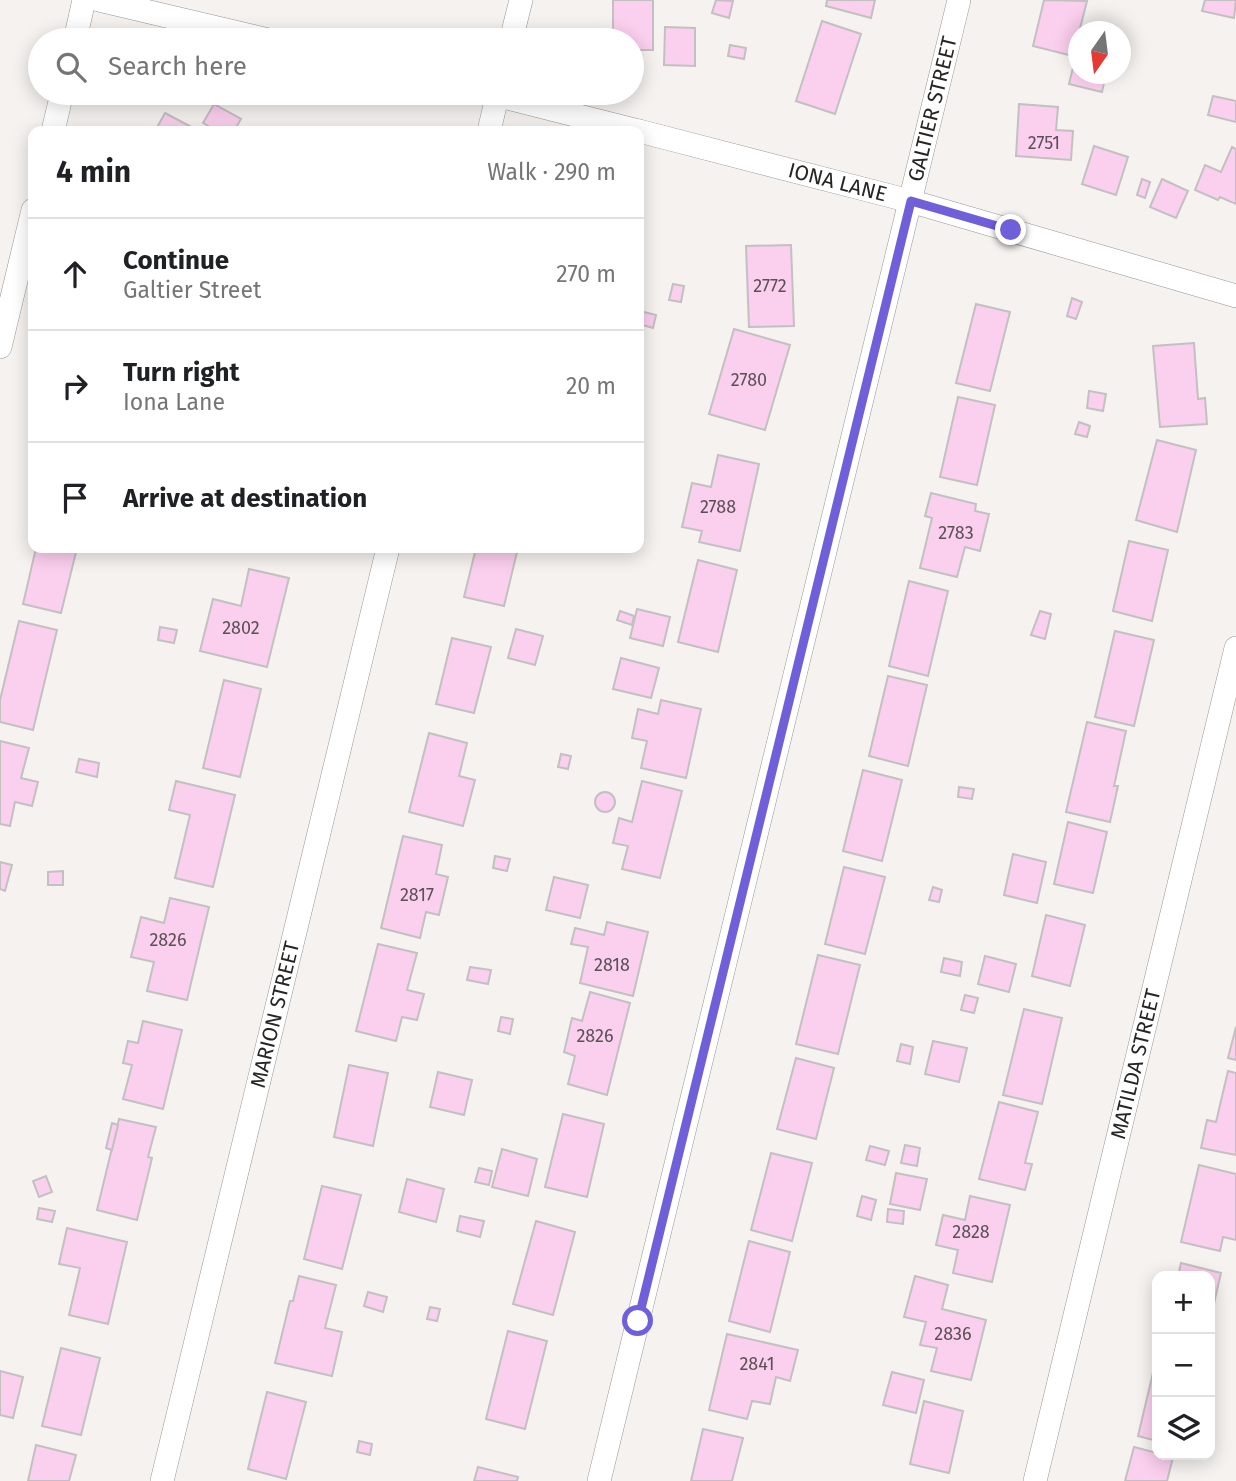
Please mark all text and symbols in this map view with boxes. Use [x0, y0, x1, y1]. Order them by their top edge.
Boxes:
north arrow [1068, 21, 1131, 84]
search box [28, 28, 644, 105]
street label: GALTIER STREET [902, 34, 963, 184]
icon: search [52, 48, 90, 86]
text: Search here [108, 51, 247, 82]
house number: 2751 [1028, 132, 1060, 154]
text: 4 min [56, 154, 131, 190]
street label: IONA LANE [785, 157, 890, 207]
text: Walk · 290 m [487, 158, 616, 186]
route end [995, 214, 1026, 245]
text: Continue [123, 245, 229, 276]
icon: ahead [56, 255, 94, 293]
text: 270 m [556, 260, 616, 288]
house number: 2772 [753, 275, 787, 297]
text: Galtier Street [123, 276, 261, 304]
text: Turn right [123, 357, 240, 388]
icon: right [56, 367, 94, 405]
house number: 2780 [731, 369, 767, 391]
text: 20 m [566, 372, 616, 400]
text: Iona Lane [123, 388, 225, 416]
icon: arrive [56, 479, 94, 517]
text: Arrive at destination [123, 483, 367, 514]
house number: 2788 [700, 496, 736, 518]
house number: 2783 [938, 522, 974, 544]
house number: 2802 [222, 617, 260, 639]
house number: 2817 [400, 884, 434, 906]
house number: 2826 [149, 929, 187, 951]
street label: MARION STREET [245, 939, 305, 1090]
house number: 2818 [594, 954, 630, 976]
street label: MATILDA STREET [1105, 986, 1166, 1142]
house number: 2826 [576, 1025, 614, 1047]
house number: 2828 [952, 1221, 990, 1243]
map controls [1152, 1271, 1215, 1460]
button: + [1152, 1271, 1215, 1334]
route start [622, 1305, 653, 1336]
house number: 2836 [934, 1323, 972, 1345]
button: − [1152, 1334, 1215, 1397]
house number: 2841 [739, 1353, 775, 1375]
button: layers [1152, 1397, 1215, 1460]

